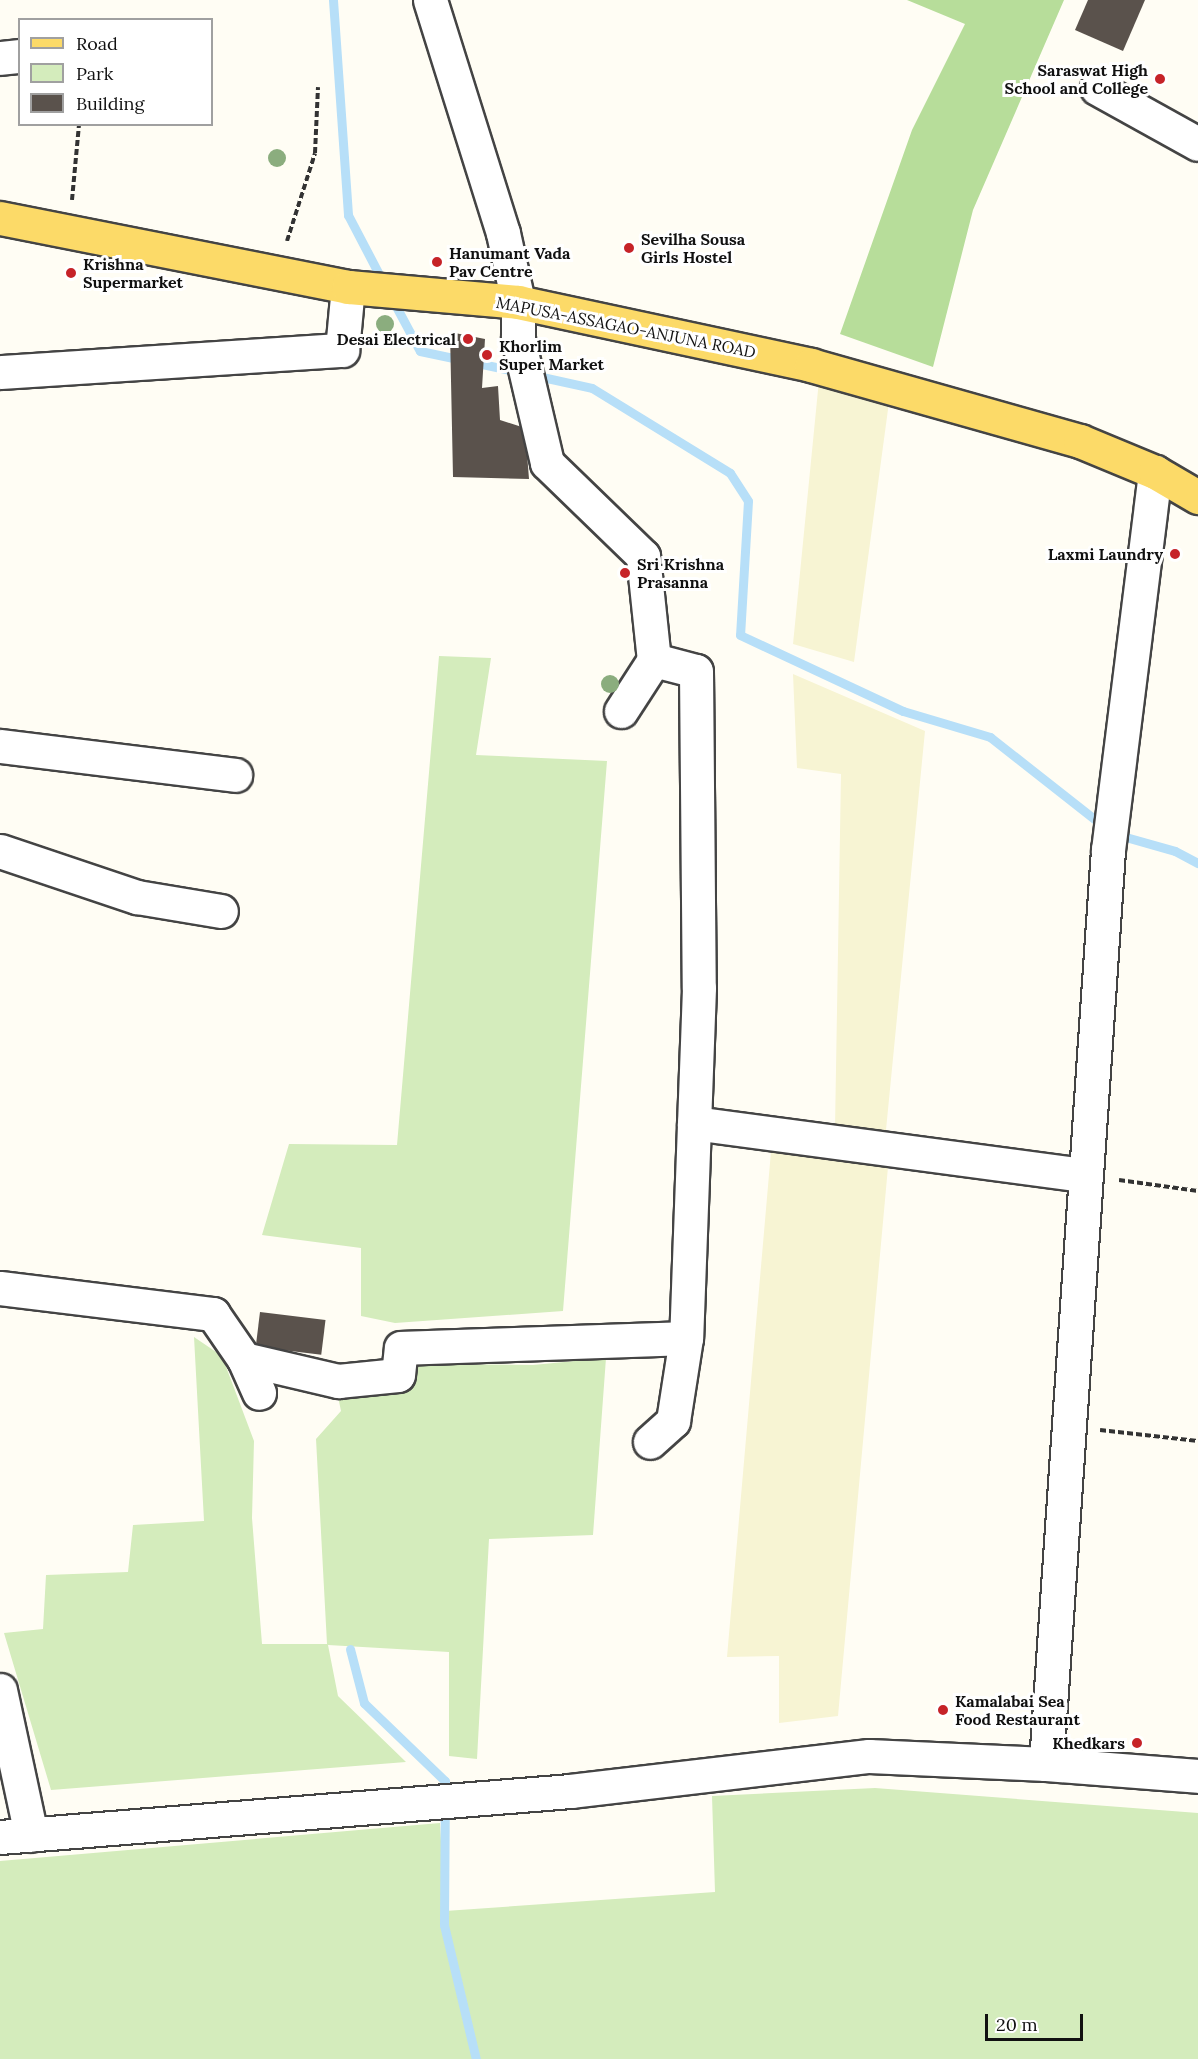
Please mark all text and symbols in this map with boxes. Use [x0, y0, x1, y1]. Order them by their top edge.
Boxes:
legend [18, 18, 213, 126]
text: Road [76, 32, 118, 55]
place label: Saraswat High School and College [1005, 60, 1148, 98]
text: Park [76, 62, 113, 85]
marker: Saraswat High School and College [1153, 72, 1167, 86]
text: Building [76, 92, 144, 115]
place label: Sevilha Sousa Girls Hostel [641, 229, 745, 267]
marker: Sevilha Sousa Girls Hostel [622, 241, 636, 255]
place label: Hanumant Vada Pav Centre [449, 243, 570, 281]
place label: Krishna Supermarket [83, 254, 183, 292]
marker: Hanumant Vada Pav Centre [430, 255, 444, 269]
marker: Krishna Supermarket [64, 266, 78, 280]
street label: MAPUSA-ASSAGAO-ANJUNA ROAD [494, 292, 758, 362]
place label: Desai Electrical [337, 329, 456, 349]
marker: Desai Electrical [461, 332, 475, 346]
place label: Khorlim Super Market [499, 336, 604, 374]
marker: Khorlim Super Market [480, 348, 494, 362]
place label: Laxmi Laundry [1048, 544, 1163, 564]
marker: Laxmi Laundry [1168, 547, 1182, 561]
place label: Sri Krishna Prasanna [637, 554, 724, 592]
marker: Sri Krishna Prasanna [618, 566, 632, 580]
place label: Kamalabai Sea Food Restaurant [955, 1691, 1080, 1729]
marker: Kamalabai Sea Food Restaurant [936, 1703, 950, 1717]
place label: Khedkars [1052, 1733, 1125, 1753]
marker: Khedkars [1130, 1736, 1144, 1750]
scale bar [988, 2002, 1086, 2040]
text: 20 m [996, 2013, 1038, 2036]

